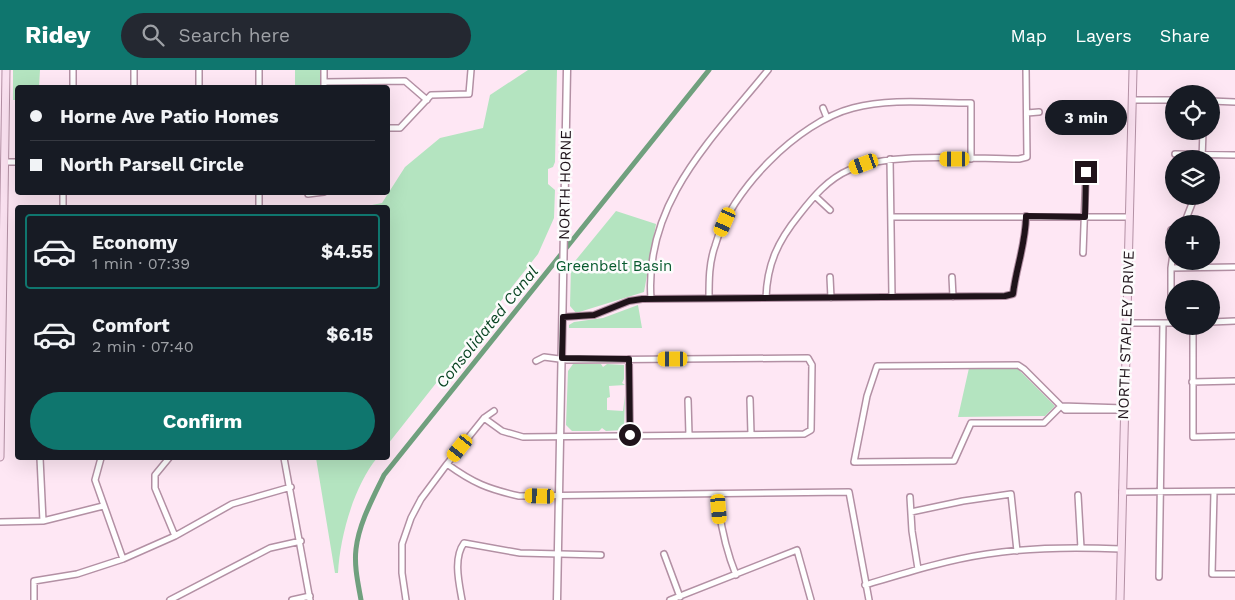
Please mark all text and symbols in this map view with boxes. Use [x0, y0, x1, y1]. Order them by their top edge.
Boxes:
search box [121, 13, 471, 58]
text: Ridey [25, 21, 91, 49]
icon: search [139, 21, 167, 49]
text: Search here [179, 24, 290, 47]
text: Map [1010, 25, 1047, 46]
text: Layers [1075, 25, 1132, 46]
text: Share [1160, 25, 1210, 46]
map controls [1165, 85, 1220, 335]
button: locate [1165, 85, 1220, 140]
callout: 3 min [1045, 99, 1127, 134]
text: Horne Ave Patio Homes [60, 105, 279, 128]
text: 3 min [1064, 108, 1108, 127]
street label: NORTH HORNE [555, 130, 575, 240]
button: layers [1165, 150, 1220, 205]
car [847, 152, 880, 176]
car [940, 152, 970, 167]
text: North Parsell Circle [60, 153, 244, 176]
route end [1075, 161, 1097, 183]
car [712, 205, 737, 239]
button: + [1165, 215, 1220, 270]
icon: car [32, 229, 77, 274]
text: Economy [92, 231, 177, 254]
text: $4.55 [321, 240, 373, 263]
street label: NORTH STAPLEY DRIVE [1114, 250, 1138, 420]
text: 1 min · 07:39 [92, 254, 190, 273]
park label: Greenbelt Basin [556, 257, 672, 275]
water label: Consolidated Canal [432, 262, 542, 392]
button: − [1165, 280, 1220, 335]
icon: car [32, 312, 77, 357]
text: Comfort [92, 314, 170, 337]
text: $6.15 [326, 323, 373, 346]
text: 2 min · 07:40 [92, 337, 194, 356]
car [658, 352, 688, 367]
button: Confirm [30, 392, 375, 450]
route start [619, 424, 641, 446]
car [444, 432, 475, 464]
car [524, 488, 555, 504]
car [710, 493, 727, 525]

